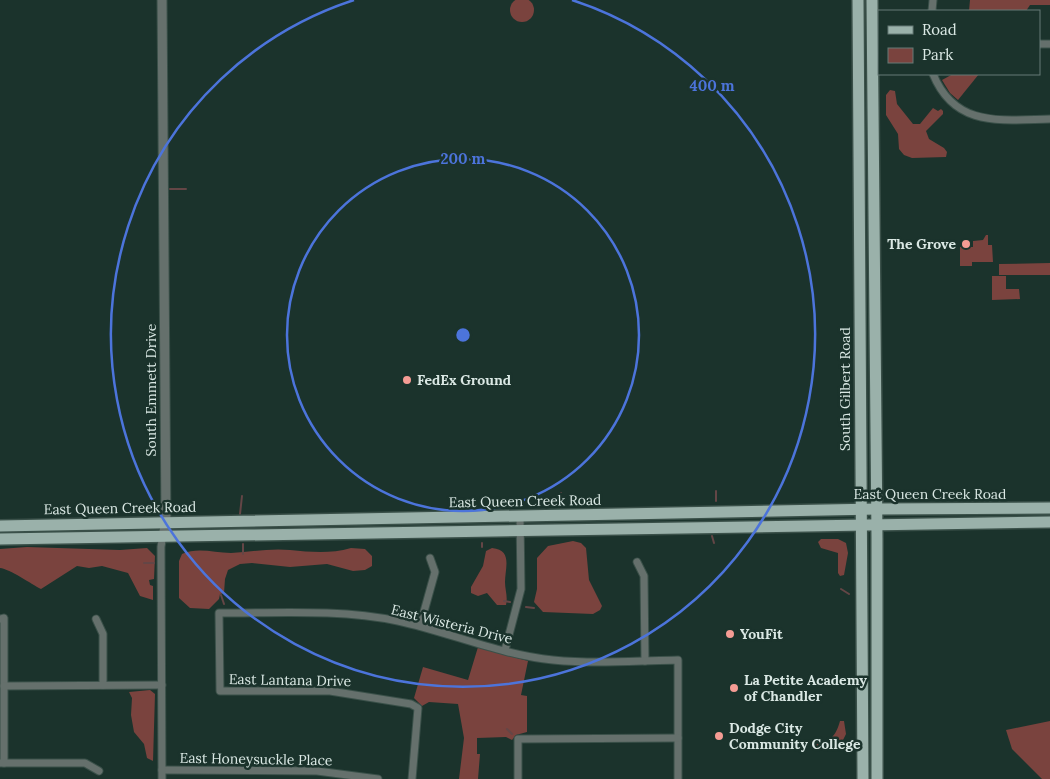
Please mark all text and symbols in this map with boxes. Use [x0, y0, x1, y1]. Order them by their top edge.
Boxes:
legend [878, 10, 1040, 75]
text: Road [922, 20, 957, 39]
text: Park [922, 45, 953, 64]
text: 400 m [689, 76, 735, 95]
text: 200 m [441, 149, 486, 168]
place label: The Grove [887, 235, 956, 253]
marker: The Grove [960, 238, 972, 250]
street label: South Emmett Drive [142, 323, 160, 456]
centre of rings [454, 326, 472, 344]
street label: South Gilbert Road [836, 327, 854, 451]
place label: FedEx Ground [417, 371, 511, 389]
marker: FedEx Ground [401, 374, 413, 386]
street label: East Queen Creek Road [854, 485, 1006, 503]
street label: East Queen Creek Road [448, 491, 602, 511]
street label: East Queen Creek Road [43, 498, 197, 518]
street label: East Wisteria Drive [389, 600, 515, 648]
place label: YouFit [740, 625, 783, 643]
marker: YouFit [724, 628, 736, 640]
street label: East Lantana Drive [229, 670, 352, 690]
place label: La Petite Academy of Chandler [744, 671, 867, 705]
marker: La Petite Academy of Chandler [728, 682, 740, 694]
place label: Dodge City Community College [729, 719, 861, 753]
marker: Dodge City Community College [713, 730, 725, 742]
street label: East Honeysuckle Place [179, 749, 333, 769]

